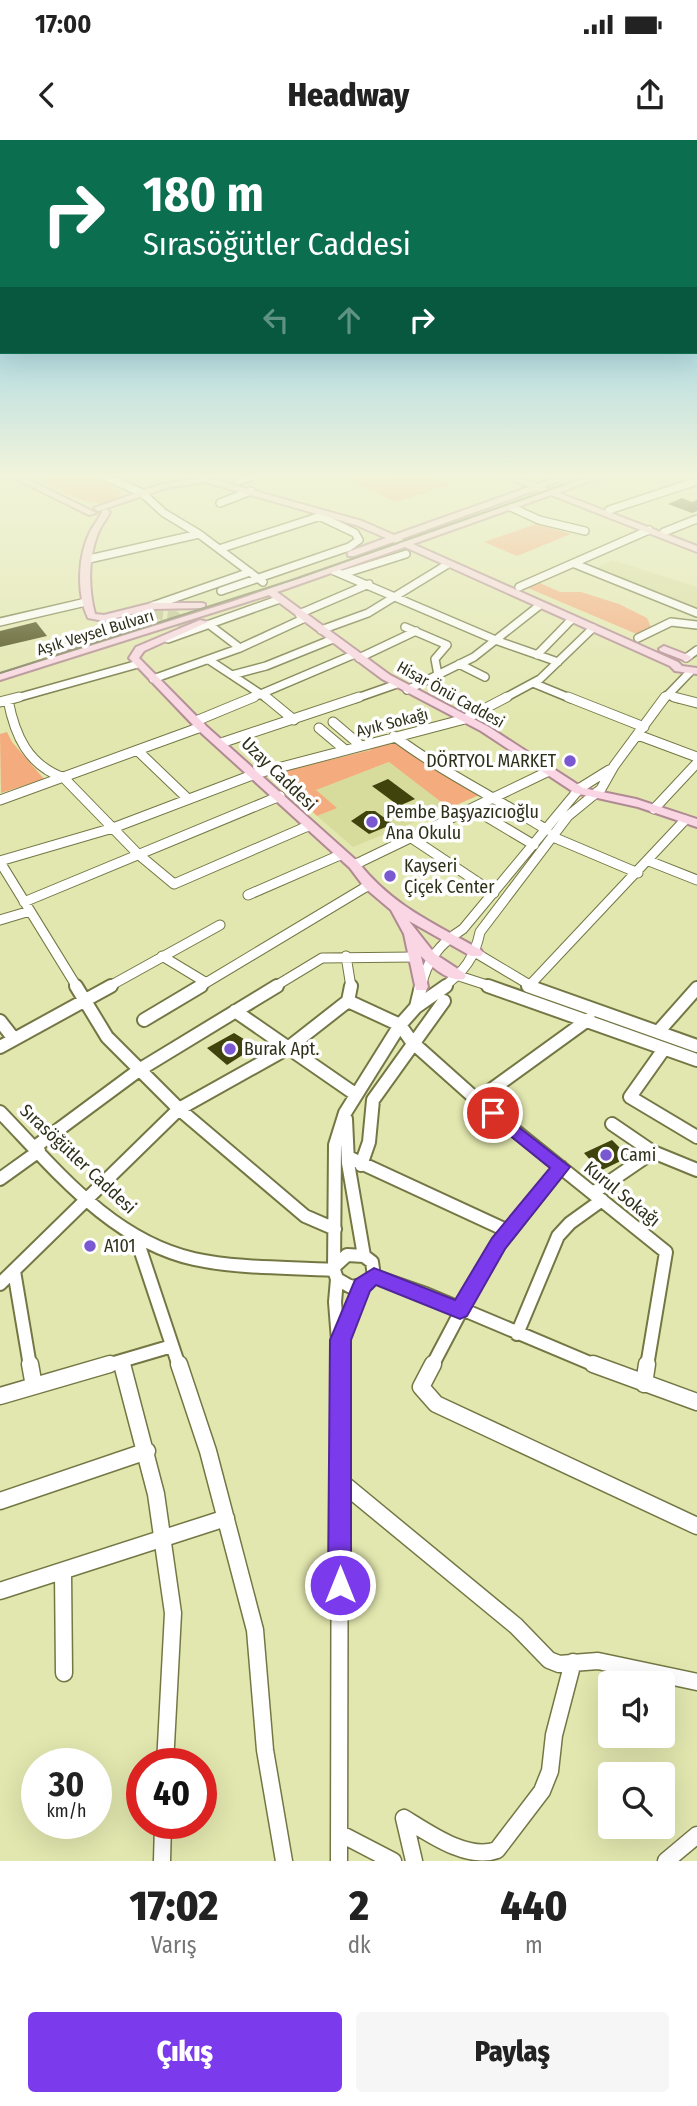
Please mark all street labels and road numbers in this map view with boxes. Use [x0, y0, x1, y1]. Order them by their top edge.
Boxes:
street label: Aşık Veysel Bulvarı [34, 606, 156, 659]
street label: Hisar Önü Caddesi [394, 657, 508, 732]
street label: Ayık Sokağı [354, 704, 430, 741]
street label: Uzay Caddesi [237, 733, 321, 815]
street label: Sırasöğütler Caddesi [15, 1100, 141, 1218]
street label: Kurul Sokağı [579, 1157, 665, 1231]

